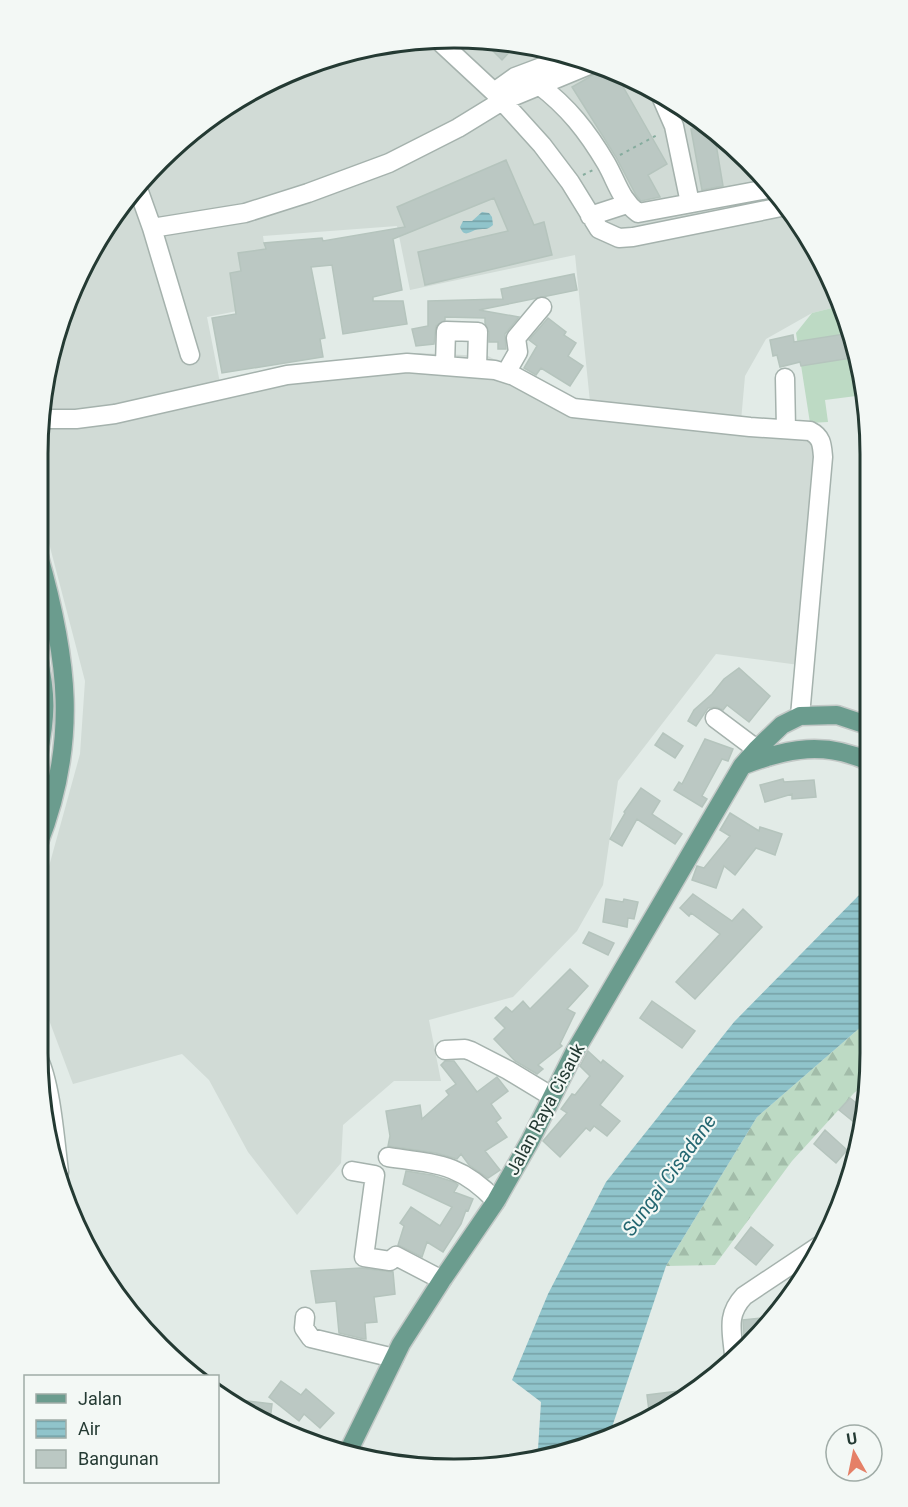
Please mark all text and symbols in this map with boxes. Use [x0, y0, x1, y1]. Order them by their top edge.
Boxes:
street label: Jalan Raya Cisauk [501, 1039, 589, 1178]
water label: Sungai Cisadane [617, 1110, 721, 1240]
legend [24, 1375, 219, 1483]
text: Jalan [78, 1388, 122, 1409]
text: Air [78, 1418, 100, 1439]
north arrow [824, 1423, 884, 1483]
text: U [845, 1428, 858, 1449]
text: Bangunan [78, 1448, 159, 1469]

